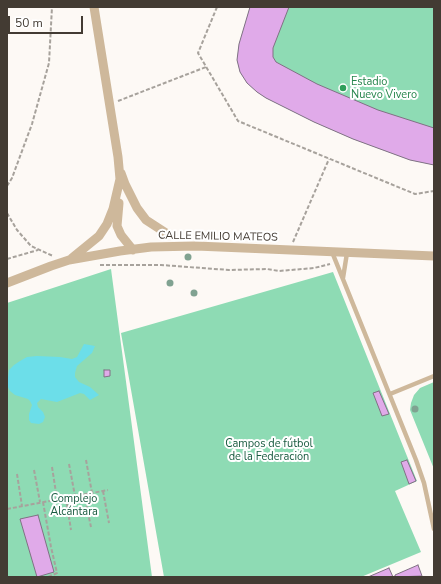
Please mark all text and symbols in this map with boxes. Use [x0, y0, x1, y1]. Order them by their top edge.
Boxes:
scale bar [10, 8, 85, 34]
text: 50 m [15, 15, 43, 31]
place label: Estadio Nuevo Vivero [351, 75, 417, 101]
marker: Estadio Nuevo Vivero [338, 83, 348, 93]
street label: CALLE EMILIO MATEOS [158, 229, 278, 245]
park label: Campos de fútbol de la Federación [225, 437, 313, 463]
park label: Complejo Alcántara [50, 492, 98, 518]

